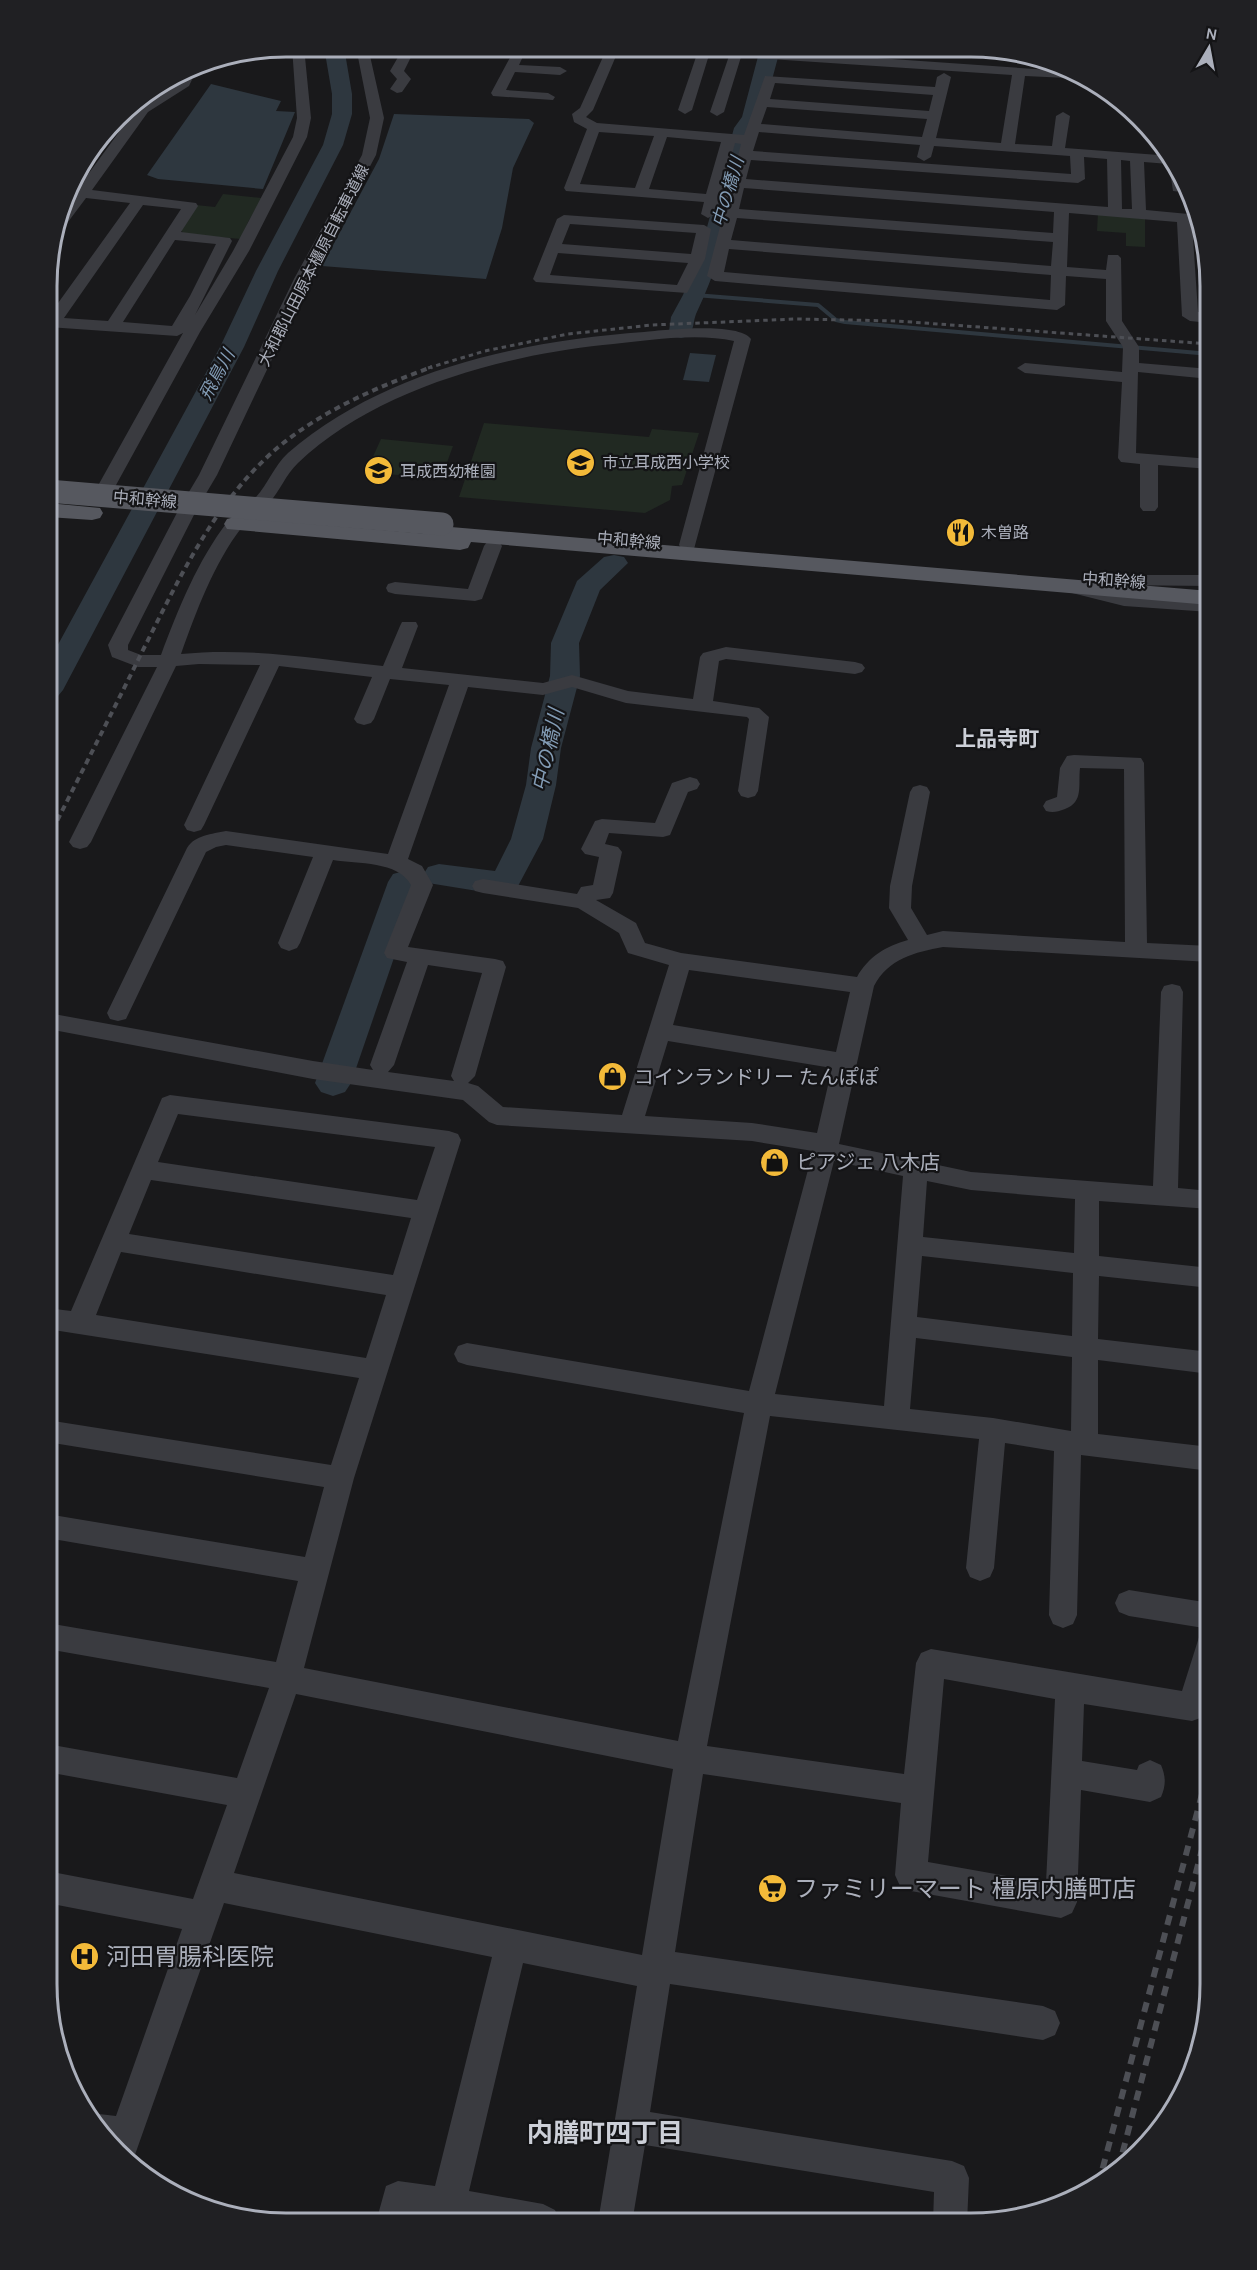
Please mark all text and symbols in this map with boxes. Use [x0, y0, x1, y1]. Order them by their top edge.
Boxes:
north arrow [1179, 18, 1239, 78]
text: N [1204, 23, 1219, 44]
water label: 中の橋川 [708, 152, 749, 230]
street label: 大和郡山田原本橿原自転車道線 [254, 161, 373, 369]
water label: 飛鳥川 [195, 344, 240, 404]
school or university icon: 市立耳成西小学校 [565, 446, 597, 478]
place label: 市立耳成西小学校 [602, 453, 730, 472]
school or university icon: 耳成西幼稚園 [363, 455, 395, 487]
place label: 耳成西幼稚園 [400, 462, 496, 481]
street label: 中和幹線 [112, 487, 178, 512]
restaurant icon: 木曽路 [944, 516, 976, 548]
place label: 木曽路 [981, 523, 1029, 542]
street label: 中和幹線 [596, 528, 662, 553]
street label: 中和幹線 [1081, 569, 1147, 592]
water label: 中の橋川 [528, 704, 569, 794]
district label: 上品寺町 [955, 727, 1039, 751]
shop icon: コインランドリー たんぽぽ [597, 1061, 629, 1093]
place label: コインランドリー たんぽぽ [634, 1066, 879, 1089]
shop icon: ピアジェ 八木店 [759, 1146, 791, 1178]
place label: ピアジェ 八木店 [796, 1151, 940, 1174]
supermarket icon: ファミリーマート 橿原内膳町店 [757, 1873, 789, 1905]
place label: ファミリーマート 橿原内膳町店 [794, 1875, 1136, 1903]
hospital icon: 河田胃腸科医院 [69, 1941, 101, 1973]
place label: 河田胃腸科医院 [106, 1943, 274, 1971]
district label: 内膳町四丁目 [527, 2118, 683, 2149]

